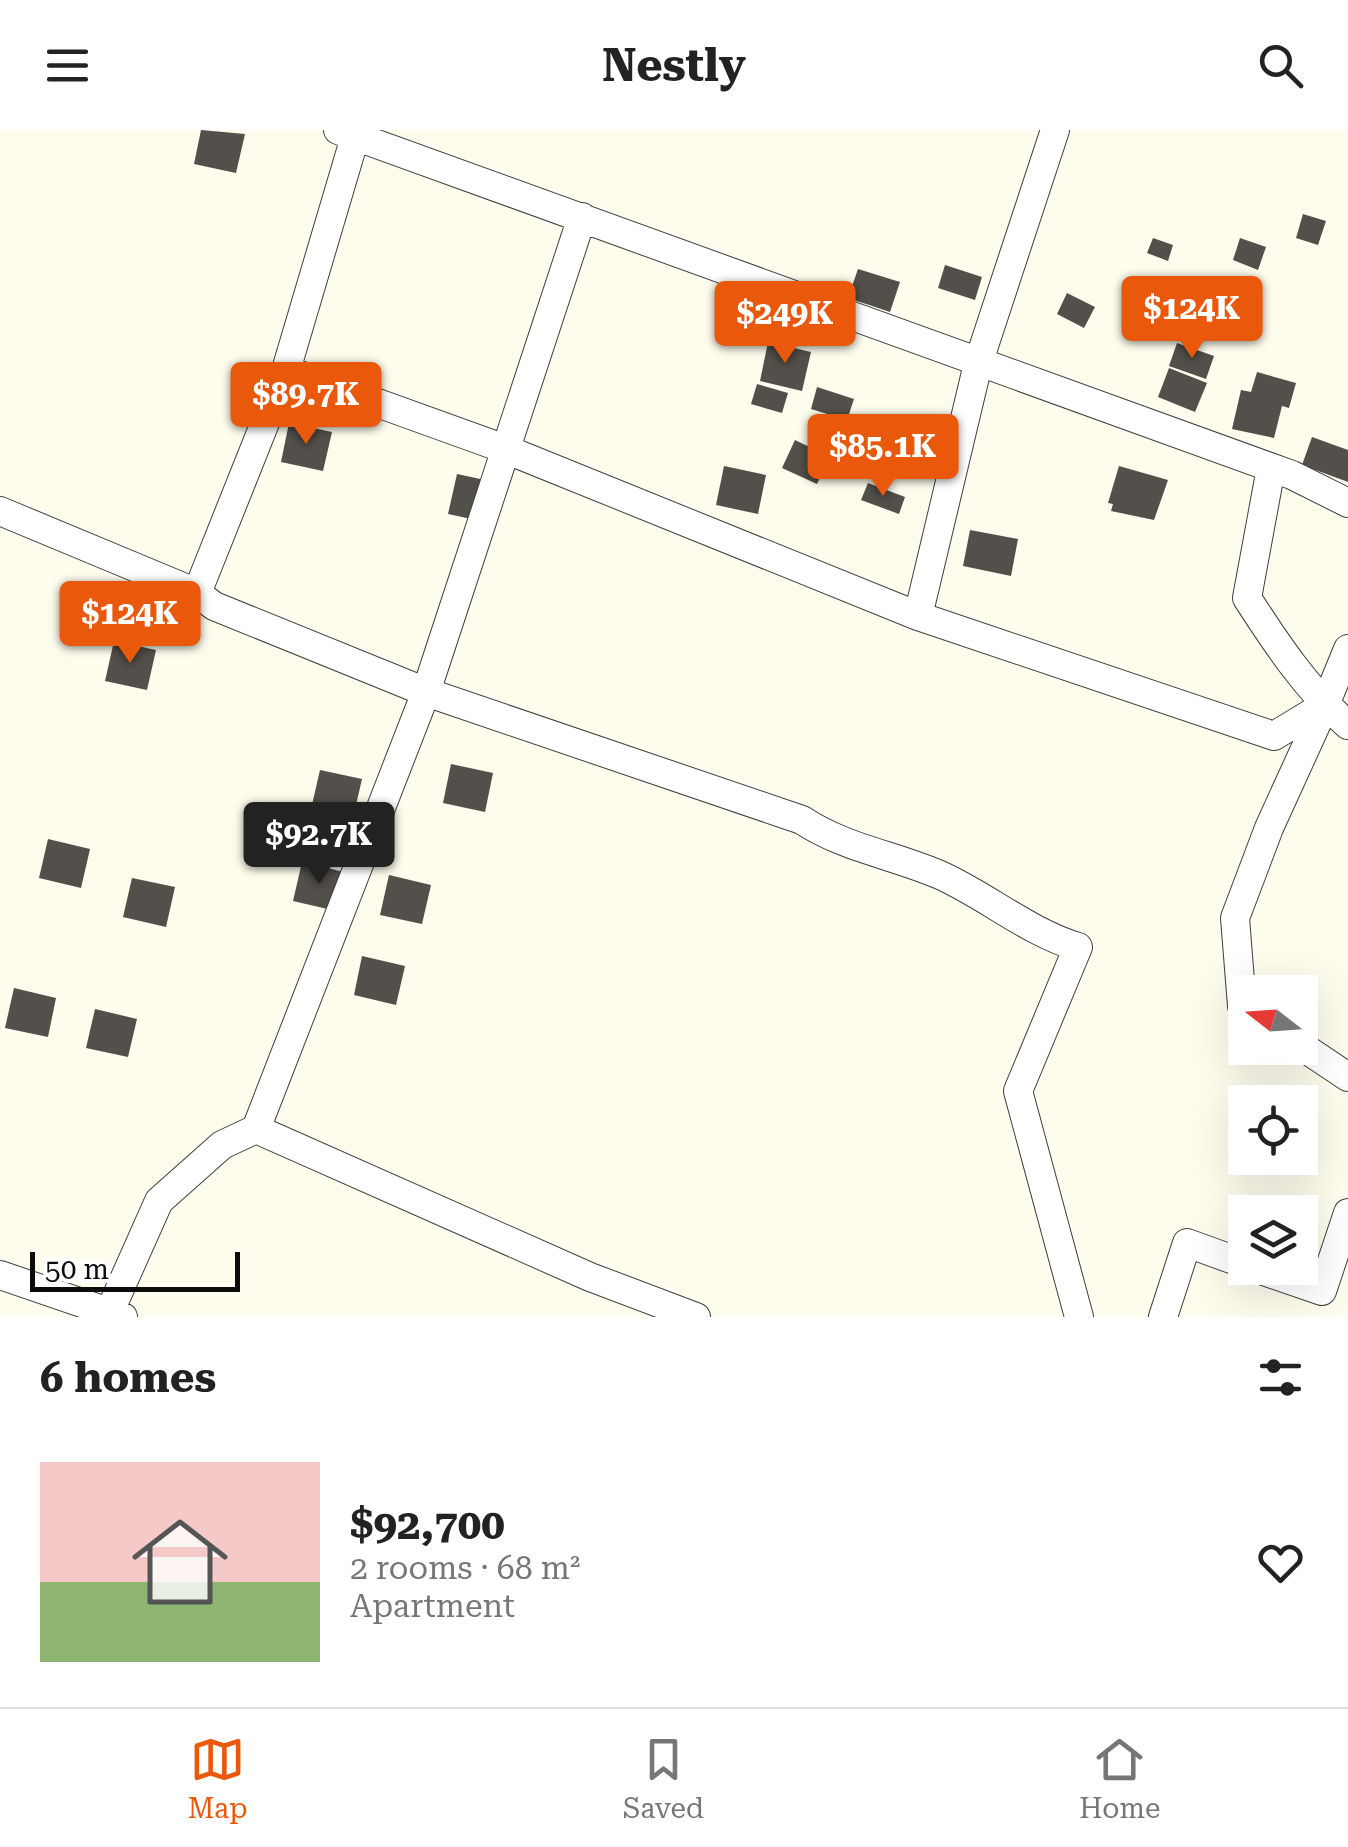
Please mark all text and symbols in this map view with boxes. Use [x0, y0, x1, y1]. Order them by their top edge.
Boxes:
icon: menu [40, 38, 95, 93]
icon: search [1253, 38, 1308, 93]
text: Nestly [602, 39, 746, 92]
pin: $124K [1122, 276, 1262, 361]
pin: $249K [715, 281, 855, 366]
text: $124K [1144, 289, 1240, 327]
text: $249K [737, 294, 833, 332]
pin: $89.7K [225, 362, 387, 447]
text: $89.7K [253, 375, 359, 413]
pin: $85.1K [802, 414, 964, 499]
text: $85.1K [830, 427, 936, 465]
pin: $124K [60, 581, 200, 666]
text: $124K [82, 594, 178, 632]
pin: $92.7K [238, 802, 400, 887]
text: $92.7K [266, 815, 372, 853]
north arrow [1228, 975, 1318, 1065]
map controls [1228, 975, 1318, 1285]
button: locate [1228, 1085, 1318, 1175]
button: layers [1228, 1195, 1318, 1285]
scale bar [30, 1247, 240, 1292]
text: 50 m [45, 1253, 109, 1286]
icon: filters [1253, 1350, 1308, 1405]
text: 6 homes [40, 1353, 216, 1402]
text: $92,700 [350, 1500, 505, 1549]
icon: home [120, 1502, 240, 1622]
icon: heart [1253, 1535, 1308, 1590]
text: 2 rooms · 68 m² [350, 1549, 580, 1587]
text: Apartment [350, 1587, 515, 1625]
tab: Map [188, 1732, 248, 1825]
tab: Saved [623, 1732, 704, 1825]
tab: Home [1079, 1732, 1160, 1825]

